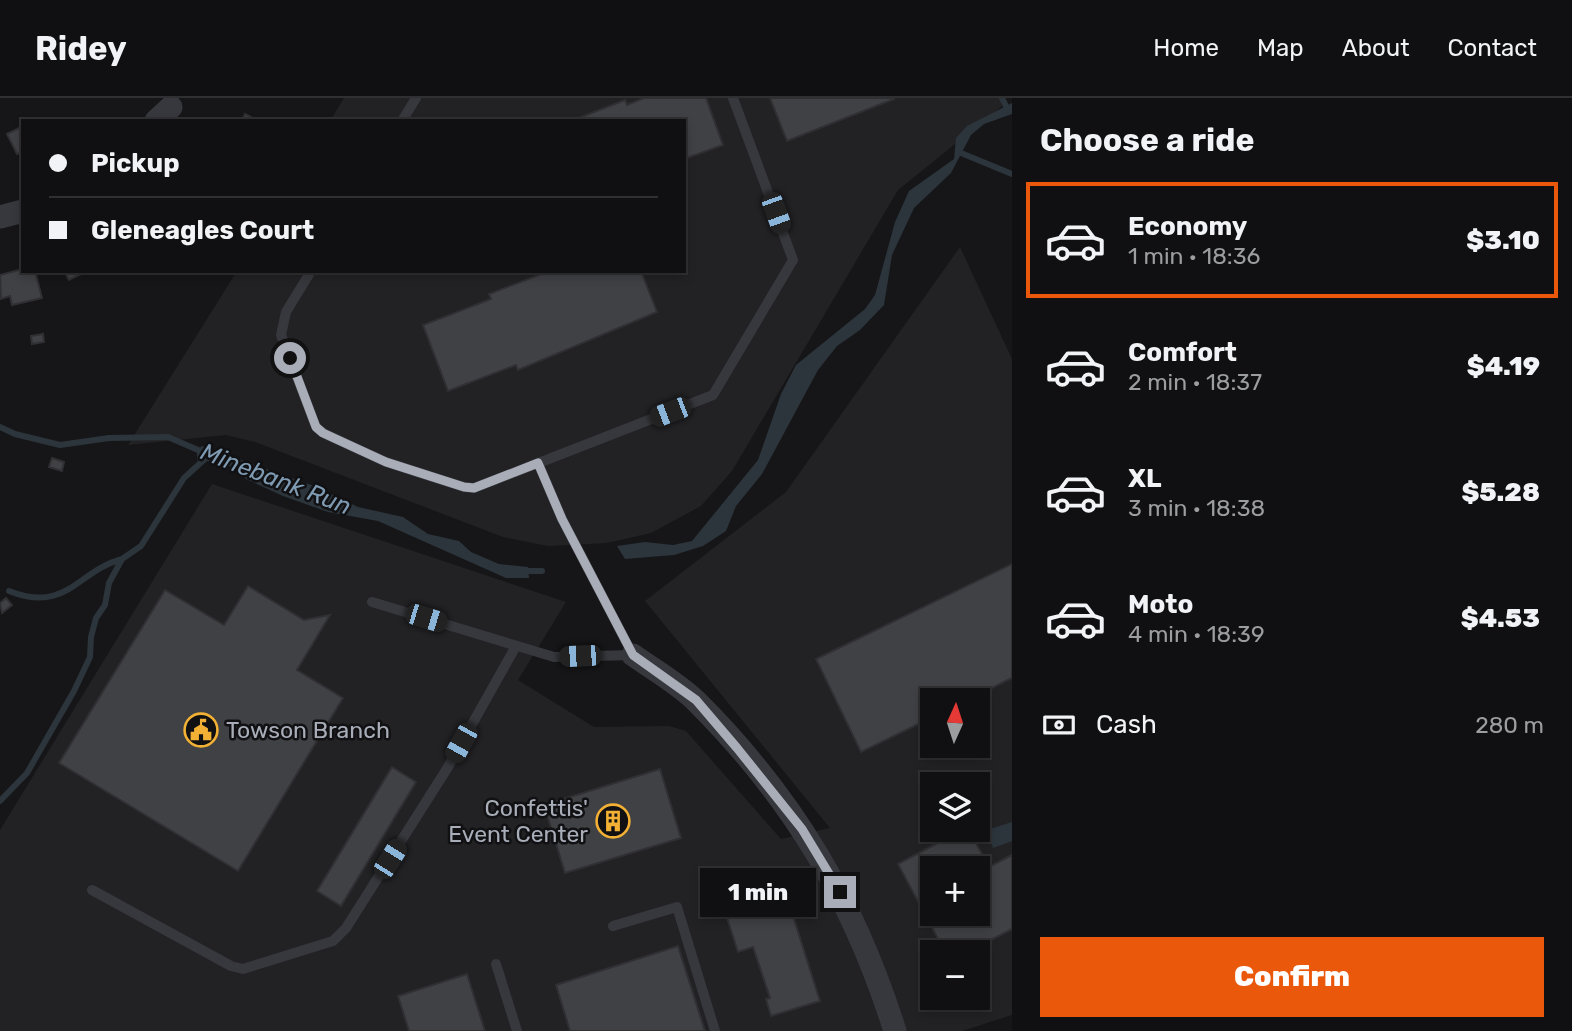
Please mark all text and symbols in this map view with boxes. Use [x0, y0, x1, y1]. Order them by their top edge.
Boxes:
text: Ridey [35, 29, 127, 68]
text: Home [1153, 34, 1219, 62]
text: Map [1257, 34, 1304, 62]
text: About [1342, 34, 1410, 62]
text: Contact [1448, 34, 1537, 62]
text: Choose a ride [1040, 121, 1254, 159]
text: Pickup [91, 148, 180, 179]
car [759, 190, 794, 236]
icon: car [1044, 209, 1107, 272]
text: Economy [1128, 211, 1247, 242]
text: Gleneagles Court [91, 215, 314, 246]
text: $3.10 [1466, 225, 1540, 256]
text: 1 min · 18:36 [1128, 242, 1260, 270]
icon: car [1044, 335, 1107, 398]
text: Comfort [1128, 337, 1237, 368]
route start [274, 342, 306, 374]
text: $4.19 [1467, 351, 1540, 382]
text: 2 min · 18:37 [1128, 368, 1262, 396]
car [647, 395, 694, 429]
water label: Minebank Run [197, 438, 355, 520]
icon: car [1044, 461, 1107, 524]
text: XL [1128, 463, 1161, 494]
text: $5.28 [1461, 477, 1540, 508]
text: 3 min · 18:38 [1128, 494, 1265, 522]
icon: car [1044, 587, 1107, 650]
text: Moto [1128, 589, 1193, 620]
car [403, 602, 450, 634]
text: $4.53 [1461, 603, 1540, 634]
text: 4 min · 18:39 [1128, 620, 1265, 648]
car [559, 645, 602, 667]
north arrow [920, 688, 990, 758]
map controls [920, 688, 990, 1010]
icon: cash [1040, 706, 1078, 744]
text: Cash [1096, 709, 1157, 740]
public building icon: Towson Branch [182, 711, 220, 749]
text: 280 m [1475, 711, 1544, 739]
place label: Towson Branch [226, 716, 390, 744]
car [442, 720, 481, 766]
button: layers [920, 772, 990, 842]
place label: Confettis' Event Center [448, 794, 588, 848]
building icon: Confettis' Event Center [594, 802, 632, 840]
car [370, 836, 411, 882]
button: + [920, 856, 990, 926]
callout: 1 min [700, 868, 816, 916]
route end [824, 876, 856, 908]
text: 1 min [728, 878, 788, 906]
button: Confirm [1040, 937, 1544, 1017]
button: − [920, 940, 990, 1010]

